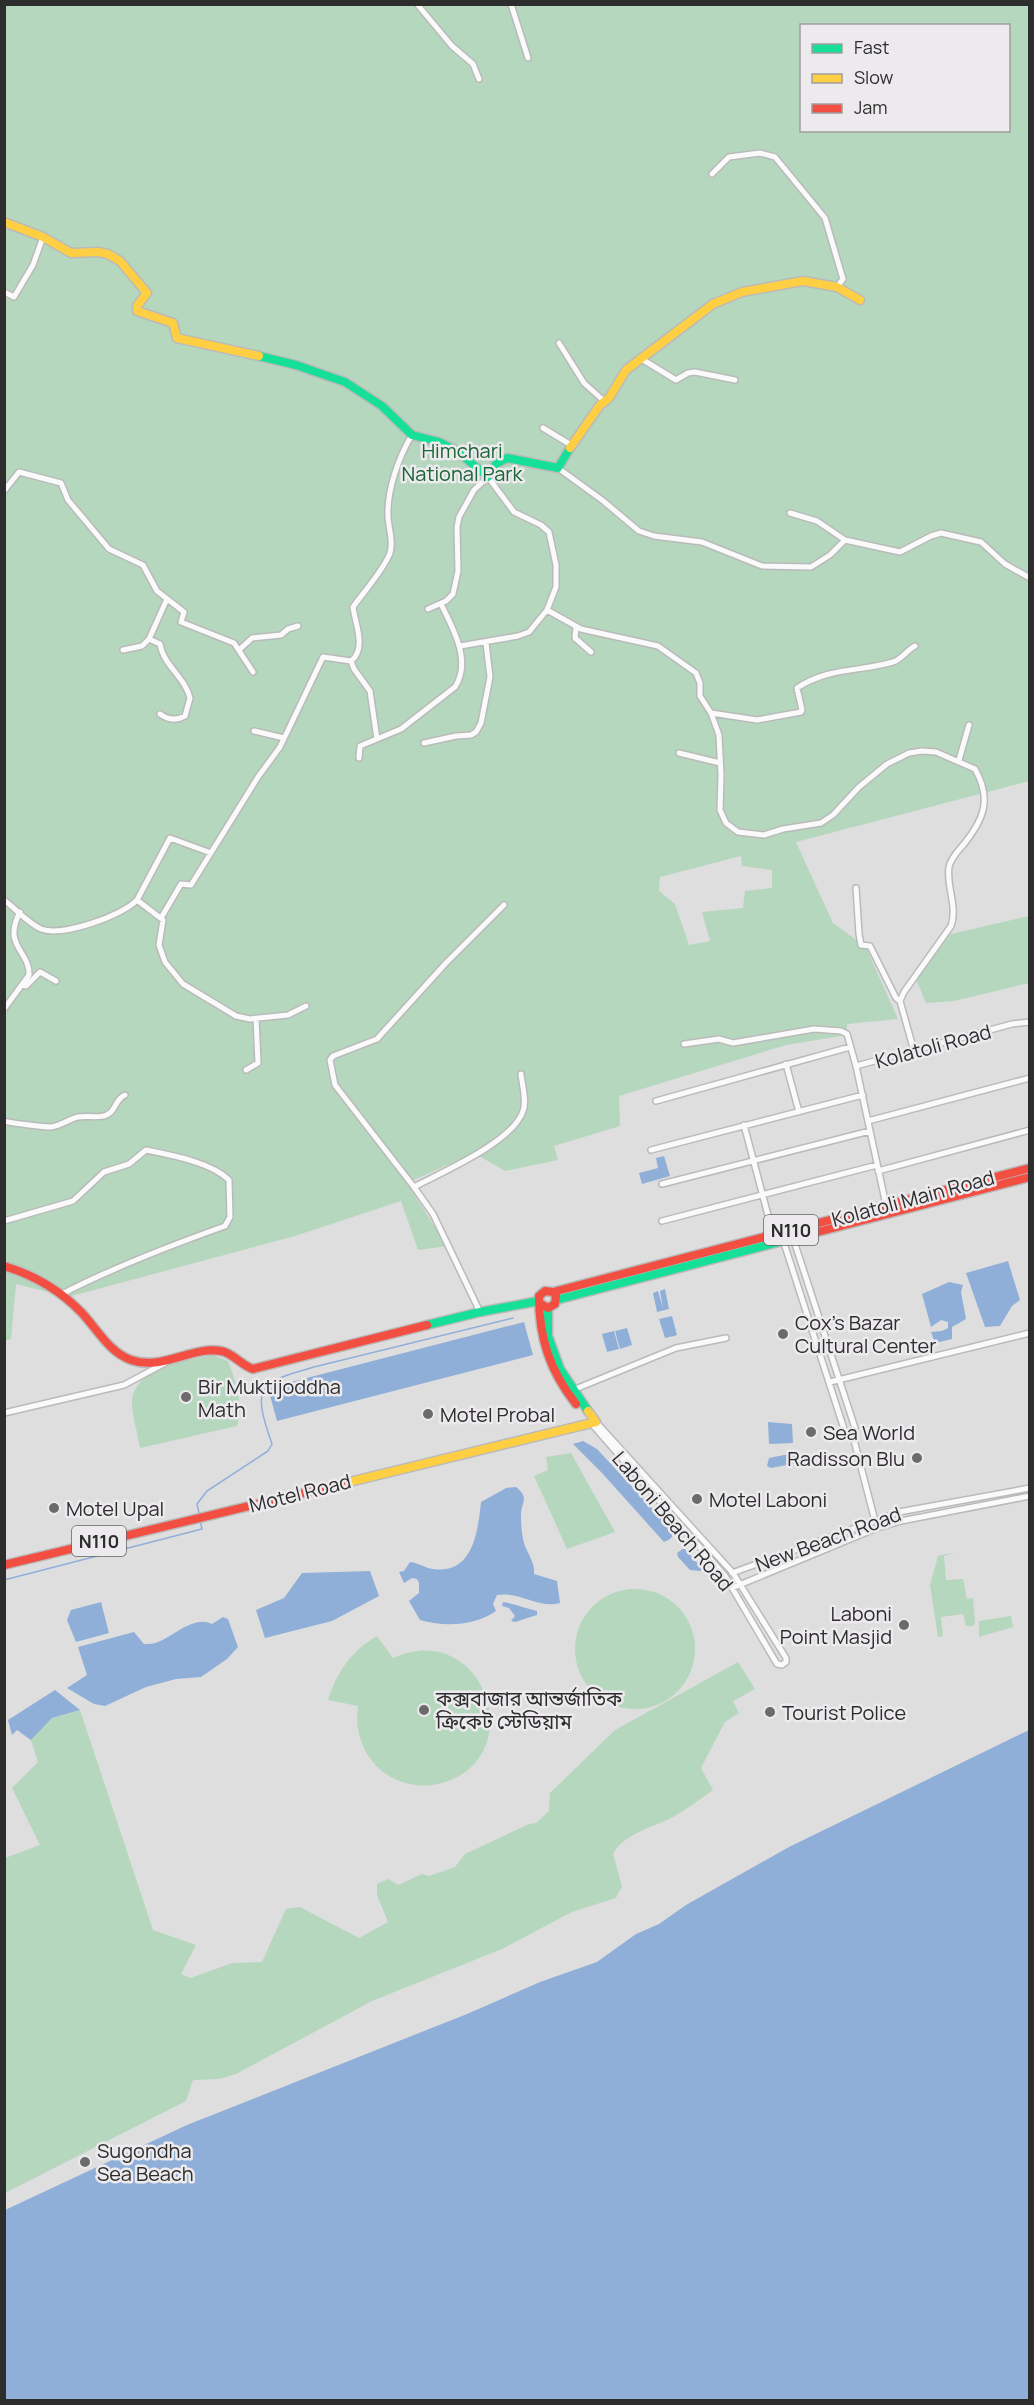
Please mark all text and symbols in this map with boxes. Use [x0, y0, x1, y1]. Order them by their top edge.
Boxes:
legend [800, 24, 1010, 132]
text: Fast [854, 35, 889, 59]
text: Slow [854, 65, 894, 89]
text: Jam [854, 95, 888, 119]
park label: Himchari National Park [402, 437, 523, 487]
street label: Kolatoli Road [872, 1018, 994, 1074]
street label: Kolatoli Main Road [829, 1163, 997, 1233]
road number: N110 [764, 1215, 818, 1245]
place label: Cox's Bazar Cultural Center [795, 1309, 936, 1359]
marker: Cox's Bazar Cultural Center [776, 1327, 790, 1341]
place label: Bir Muktijoddha Math [198, 1373, 341, 1423]
marker: Bir Muktijoddha Math [179, 1390, 193, 1404]
place label: Motel Probal [440, 1401, 555, 1428]
marker: Motel Probal [421, 1407, 435, 1421]
place label: Sea World [823, 1419, 915, 1446]
marker: Sea World [804, 1425, 818, 1439]
street label: Laboni Beach Road [606, 1445, 740, 1597]
place label: Radisson Blu [787, 1445, 905, 1472]
marker: Radisson Blu [910, 1451, 924, 1465]
street label: Motel Road [246, 1467, 354, 1519]
place label: Motel Laboni [709, 1486, 827, 1513]
marker: Motel Laboni [690, 1492, 704, 1506]
place label: Motel Upal [66, 1495, 164, 1522]
street label: New Beach Road [751, 1500, 905, 1578]
marker: Motel Upal [47, 1501, 61, 1515]
road number: N110 [72, 1526, 126, 1556]
place label: Laboni Point Masjid [780, 1600, 892, 1650]
marker: Laboni Point Masjid [897, 1618, 911, 1632]
place label: কক্সবাজার আন্তর্জাতিক ক্রিকেট স্টেডিয়াম [435, 1685, 623, 1735]
place label: Tourist Police [782, 1699, 906, 1726]
marker: কক্সবাজার আন্তর্জাতিক ক্রিকেট স্টেডিয়াম [417, 1703, 431, 1717]
marker: Tourist Police [763, 1705, 777, 1719]
place label: Sugondha Sea Beach [97, 2137, 194, 2187]
marker: Sugondha Sea Beach [78, 2155, 92, 2169]

